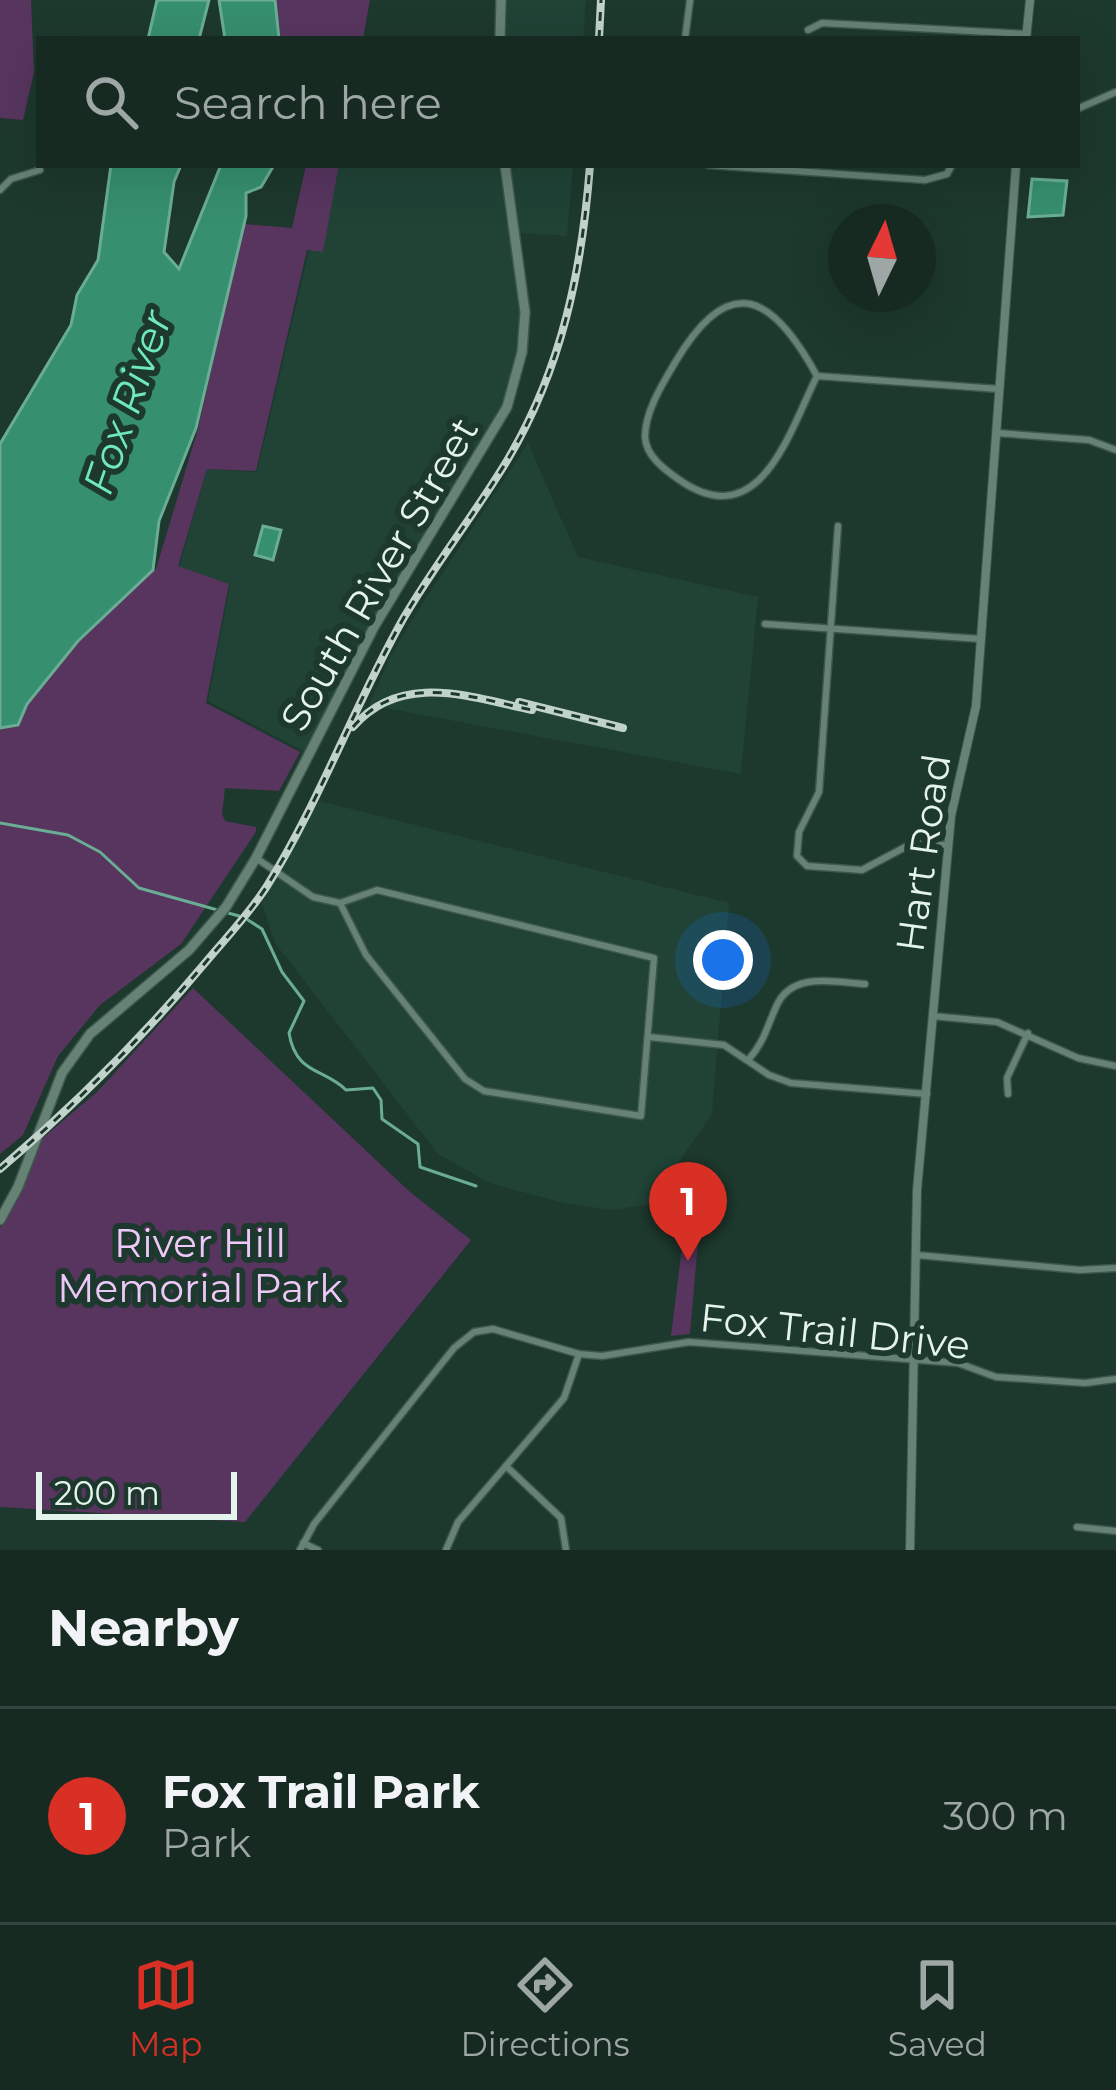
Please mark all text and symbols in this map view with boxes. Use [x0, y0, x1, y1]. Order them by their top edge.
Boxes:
search box [36, 36, 1080, 168]
icon: search [78, 69, 144, 135]
text: Search here [174, 75, 442, 130]
north arrow [828, 204, 936, 312]
water label: Fox River [71, 302, 183, 501]
street label: South River Street [270, 409, 488, 739]
street label: Hart Road [885, 751, 961, 955]
your location [693, 930, 753, 990]
pin: 1 [649, 1162, 727, 1261]
park label: River Hill Memorial Park [57, 1219, 343, 1312]
street label: Fox Trail Drive [698, 1293, 972, 1369]
scale bar [36, 1466, 237, 1519]
text: 200 m [54, 1473, 160, 1513]
text: Nearby [48, 1597, 239, 1659]
text: Fox Trail Park [162, 1764, 480, 1819]
text: 1 [79, 1792, 95, 1840]
text: 300 m [943, 1792, 1068, 1840]
text: Park [162, 1819, 251, 1867]
tab: Map [129, 1952, 202, 2064]
tab: Directions [461, 1952, 630, 2064]
tab: Saved [888, 1952, 987, 2064]

